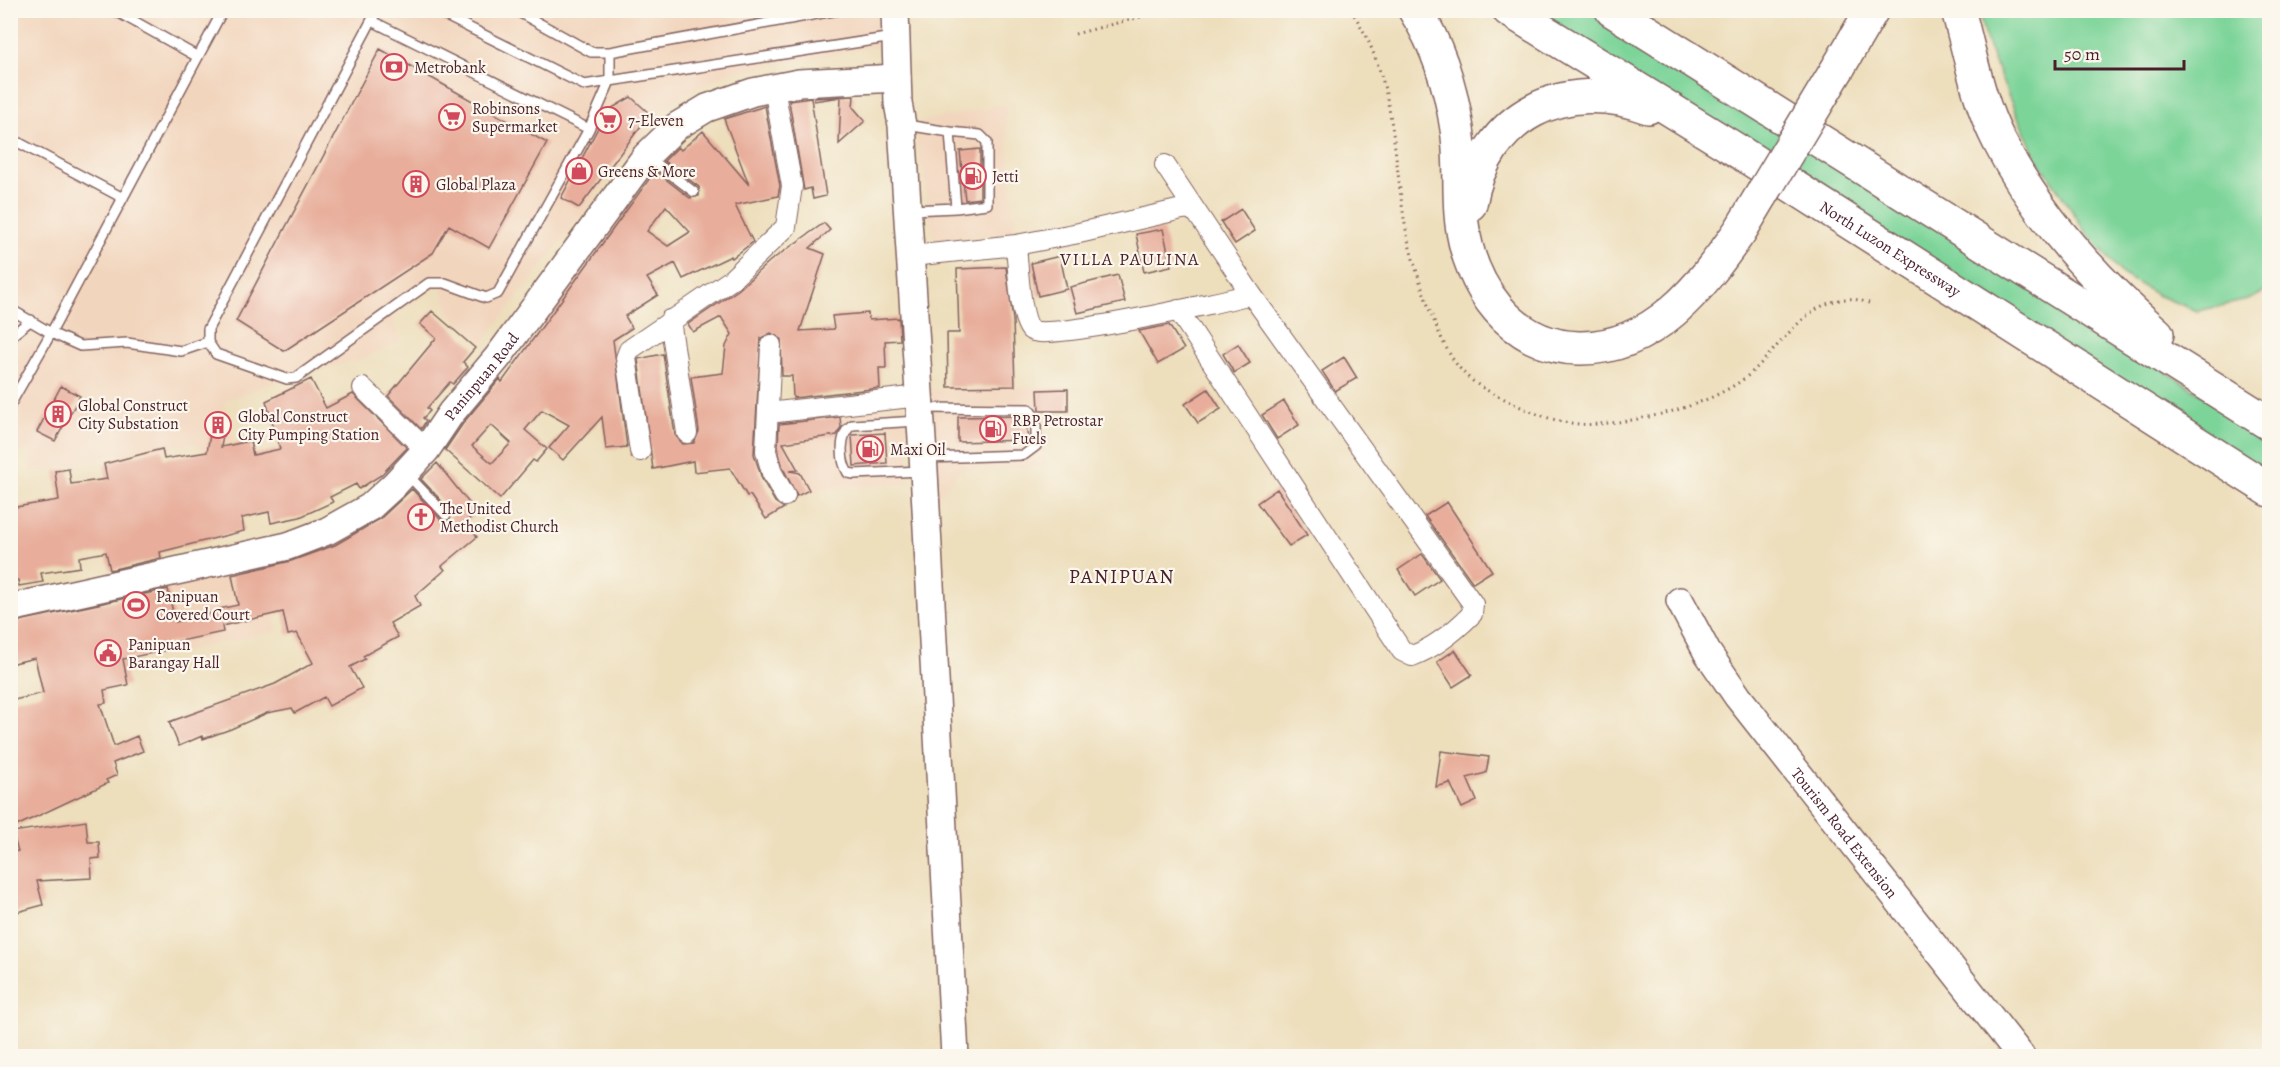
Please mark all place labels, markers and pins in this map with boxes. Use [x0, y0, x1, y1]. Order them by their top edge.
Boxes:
bank icon: Metrobank [379, 52, 409, 82]
place label: Metrobank [414, 57, 486, 79]
place label: Robinsons Supermarket [472, 98, 558, 138]
supermarket icon: Robinsons Supermarket [437, 102, 467, 132]
supermarket icon: 7-Eleven [593, 105, 623, 135]
place label: 7-Eleven [628, 110, 684, 132]
shop icon: Greens & More [564, 156, 594, 186]
place label: Greens & More [598, 161, 696, 183]
fuel station icon: Jetti [958, 161, 988, 191]
place label: Jetti [992, 166, 1019, 188]
building icon: Global Plaza [401, 169, 431, 199]
place label: Global Plaza [436, 174, 517, 196]
place label: Global Construct City Substation [78, 395, 188, 435]
building icon: Global Construct City Substation [43, 399, 73, 429]
place label: Global Construct City Pumping Station [238, 406, 379, 446]
building icon: Global Construct City Pumping Station [203, 410, 233, 440]
place label: RBP Petrostar Fuels [1012, 410, 1103, 450]
fuel station icon: RBP Petrostar Fuels [978, 414, 1008, 444]
fuel station icon: Maxi Oil [855, 434, 885, 464]
place label: Maxi Oil [890, 439, 946, 461]
place label: The United Methodist Church [440, 498, 559, 538]
church icon: The United Methodist Church [406, 502, 436, 532]
place label: Panipuan Covered Court [156, 586, 250, 626]
sports icon: Panipuan Covered Court [121, 590, 151, 620]
place label: Panipuan Barangay Hall [128, 634, 220, 674]
public building icon: Panipuan Barangay Hall [93, 638, 123, 668]

